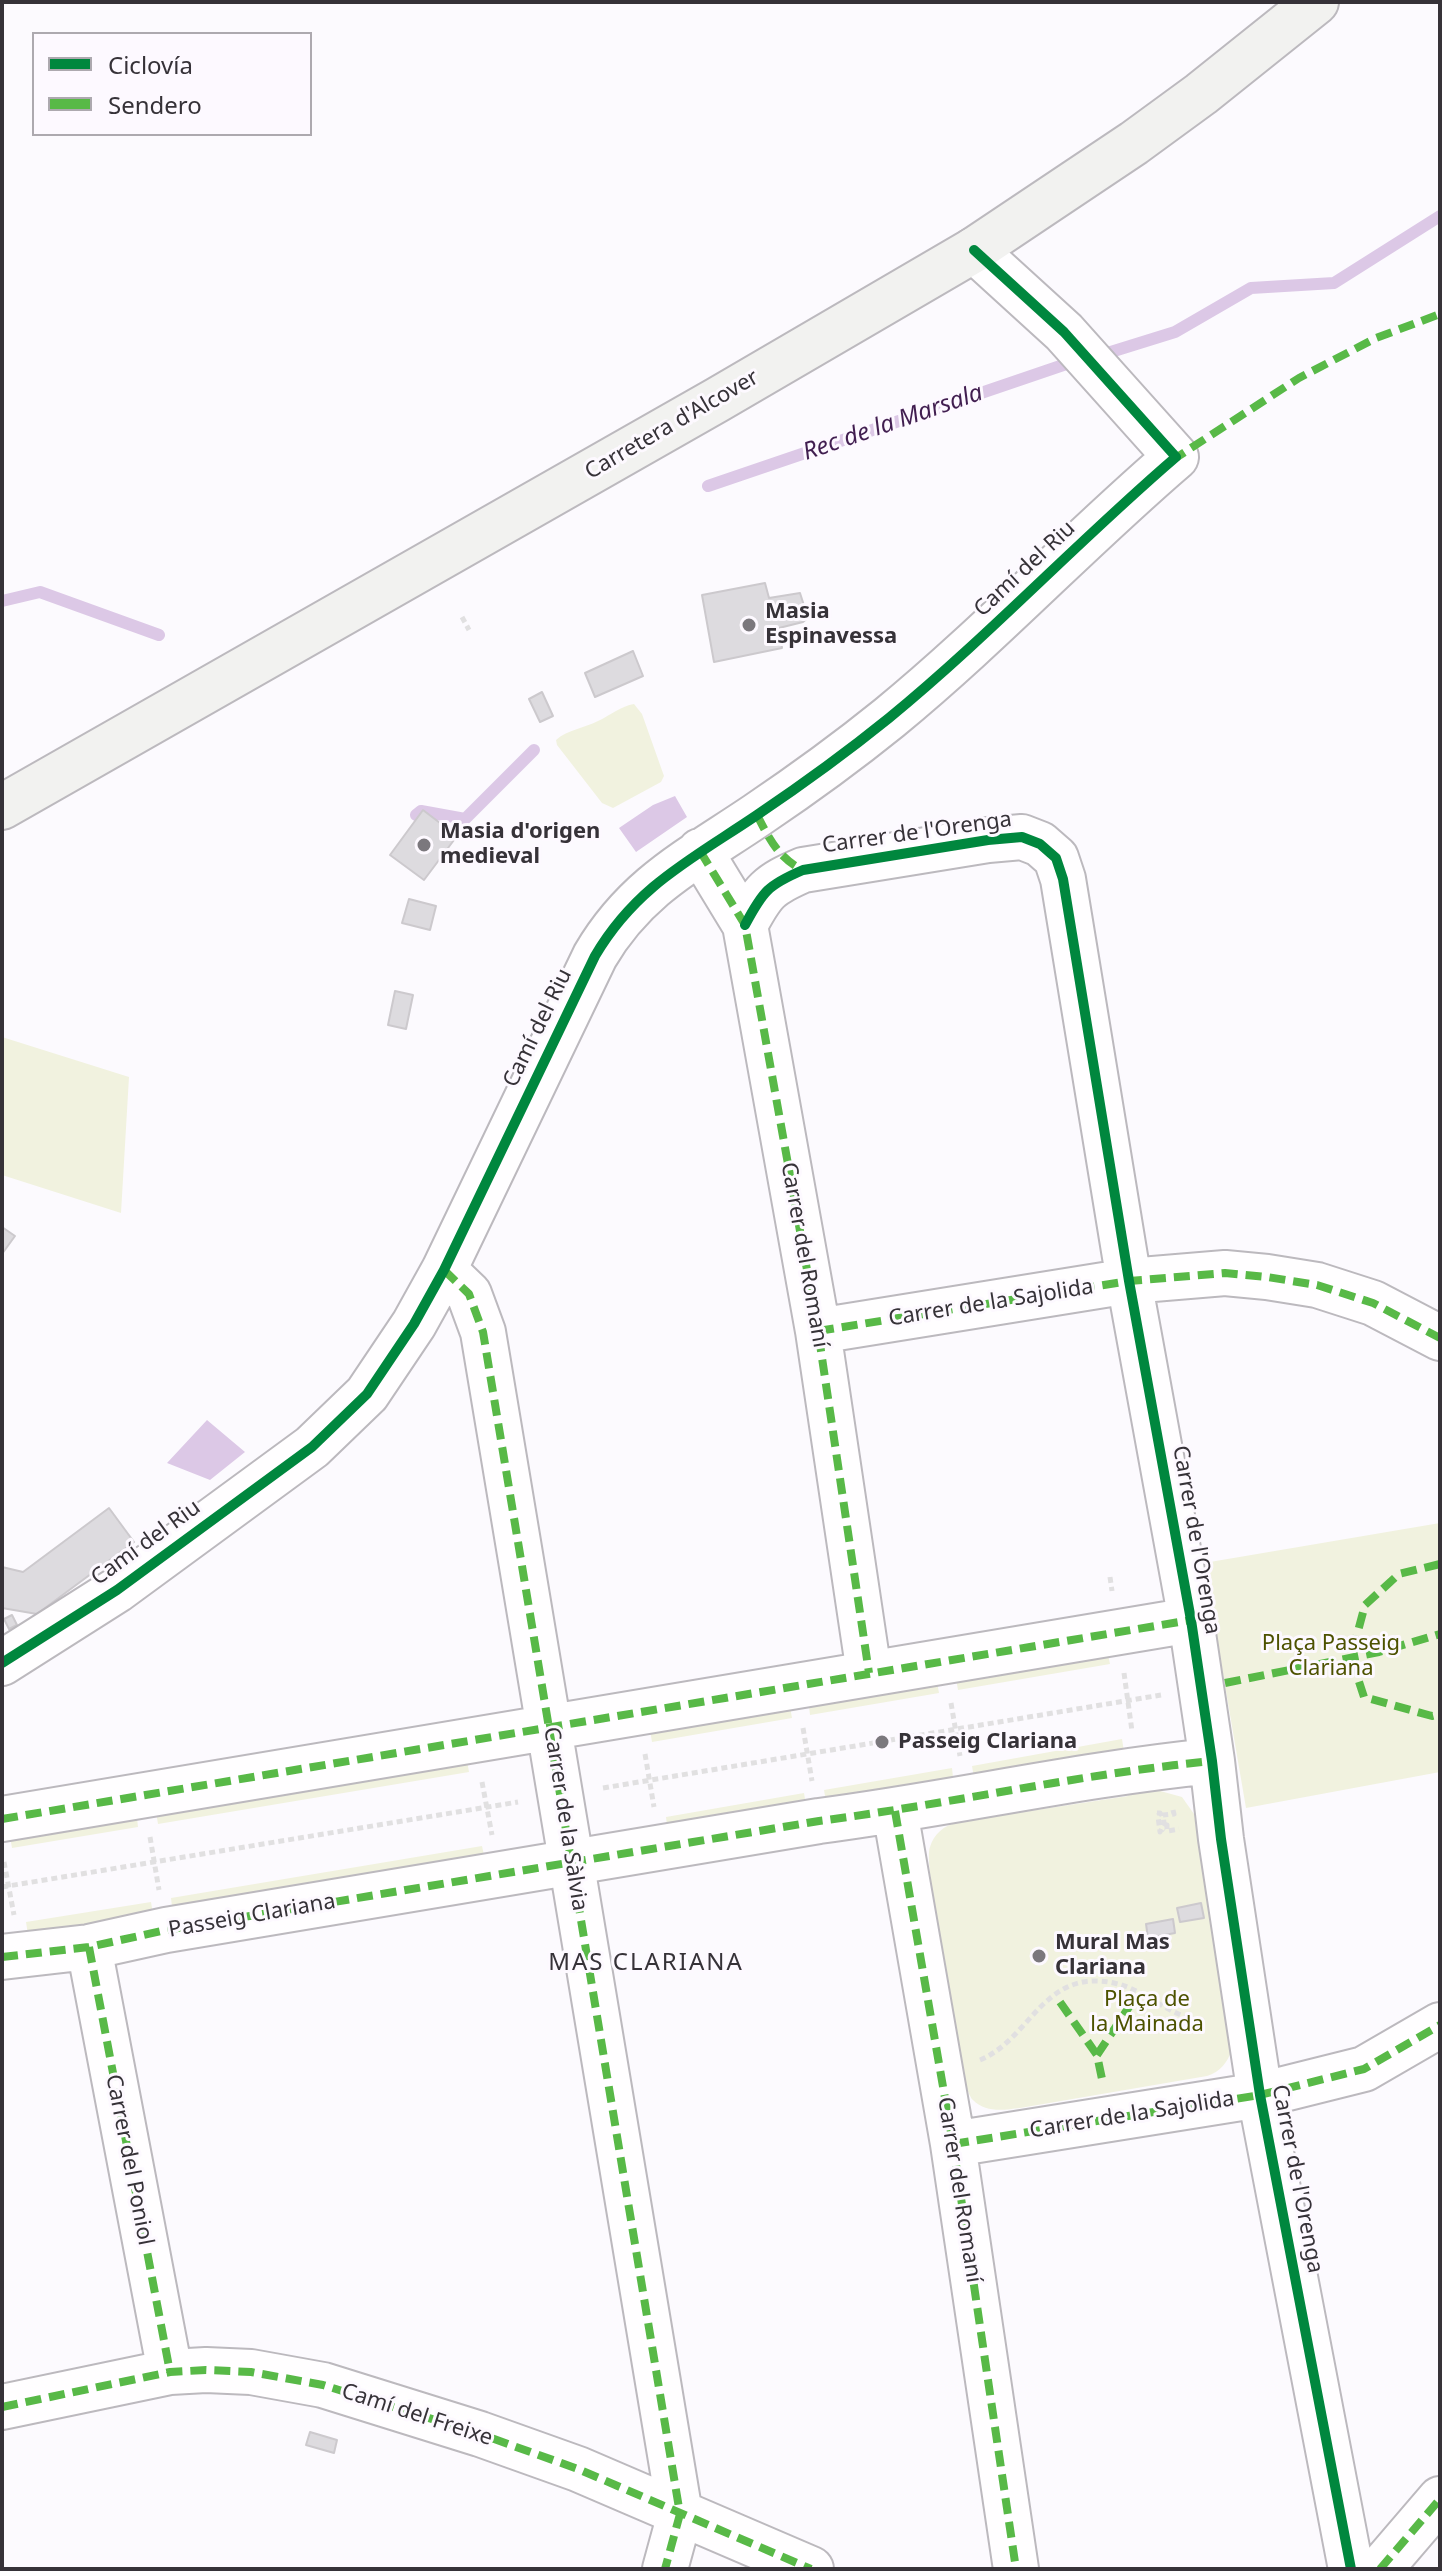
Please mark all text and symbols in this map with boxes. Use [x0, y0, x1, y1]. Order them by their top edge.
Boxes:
legend [32, 32, 312, 136]
text: Ciclovía [108, 48, 193, 81]
text: Sendero [108, 88, 202, 121]
street label: Carretera d'Alcover [580, 365, 764, 485]
water label: Rec de la Marsala [799, 379, 987, 467]
street label: Camí del Riu [969, 516, 1081, 622]
place label: Masia Espinavessa [765, 599, 897, 650]
marker: Masia Espinavessa [740, 616, 758, 634]
street label: Carrer de l'Orenga [821, 807, 1013, 859]
place label: Masia d'origen medieval [440, 819, 600, 870]
marker: Masia d'origen medieval [415, 836, 433, 854]
street label: Camí del Riu [498, 964, 578, 1092]
street label: Carrer del Romaní [775, 1160, 833, 1350]
street label: Carrer de la Sajolida [887, 1274, 1095, 1332]
street label: Carrer de l'Orenga [1166, 1444, 1226, 1636]
street label: Camí del Riu [86, 1495, 206, 1591]
park label: Plaça Passeig Clariana [1262, 1631, 1400, 1682]
street label: Carrer de la Sàlvia [537, 1725, 593, 1913]
place label: Passeig Clariana [898, 1729, 1077, 1755]
marker: Passeig Clariana [873, 1733, 891, 1751]
street label: Passeig Clariana [166, 1888, 338, 1944]
place label: Mural Mas Clariana [1055, 1930, 1170, 1982]
marker: Mural Mas Clariana [1030, 1947, 1048, 1965]
district label: MAS CLARIANA [548, 1949, 744, 1977]
park label: Plaça de la Mainada [1090, 1987, 1204, 2038]
street label: Carrer del Poniol [99, 2072, 159, 2248]
street label: Carrer de l'Orenga [1266, 2083, 1328, 2275]
street label: Carrer de la Sajolida [1028, 2086, 1236, 2144]
street label: Carrer del Romaní [931, 2095, 987, 2285]
street label: Camí del Freixe [338, 2378, 496, 2452]

